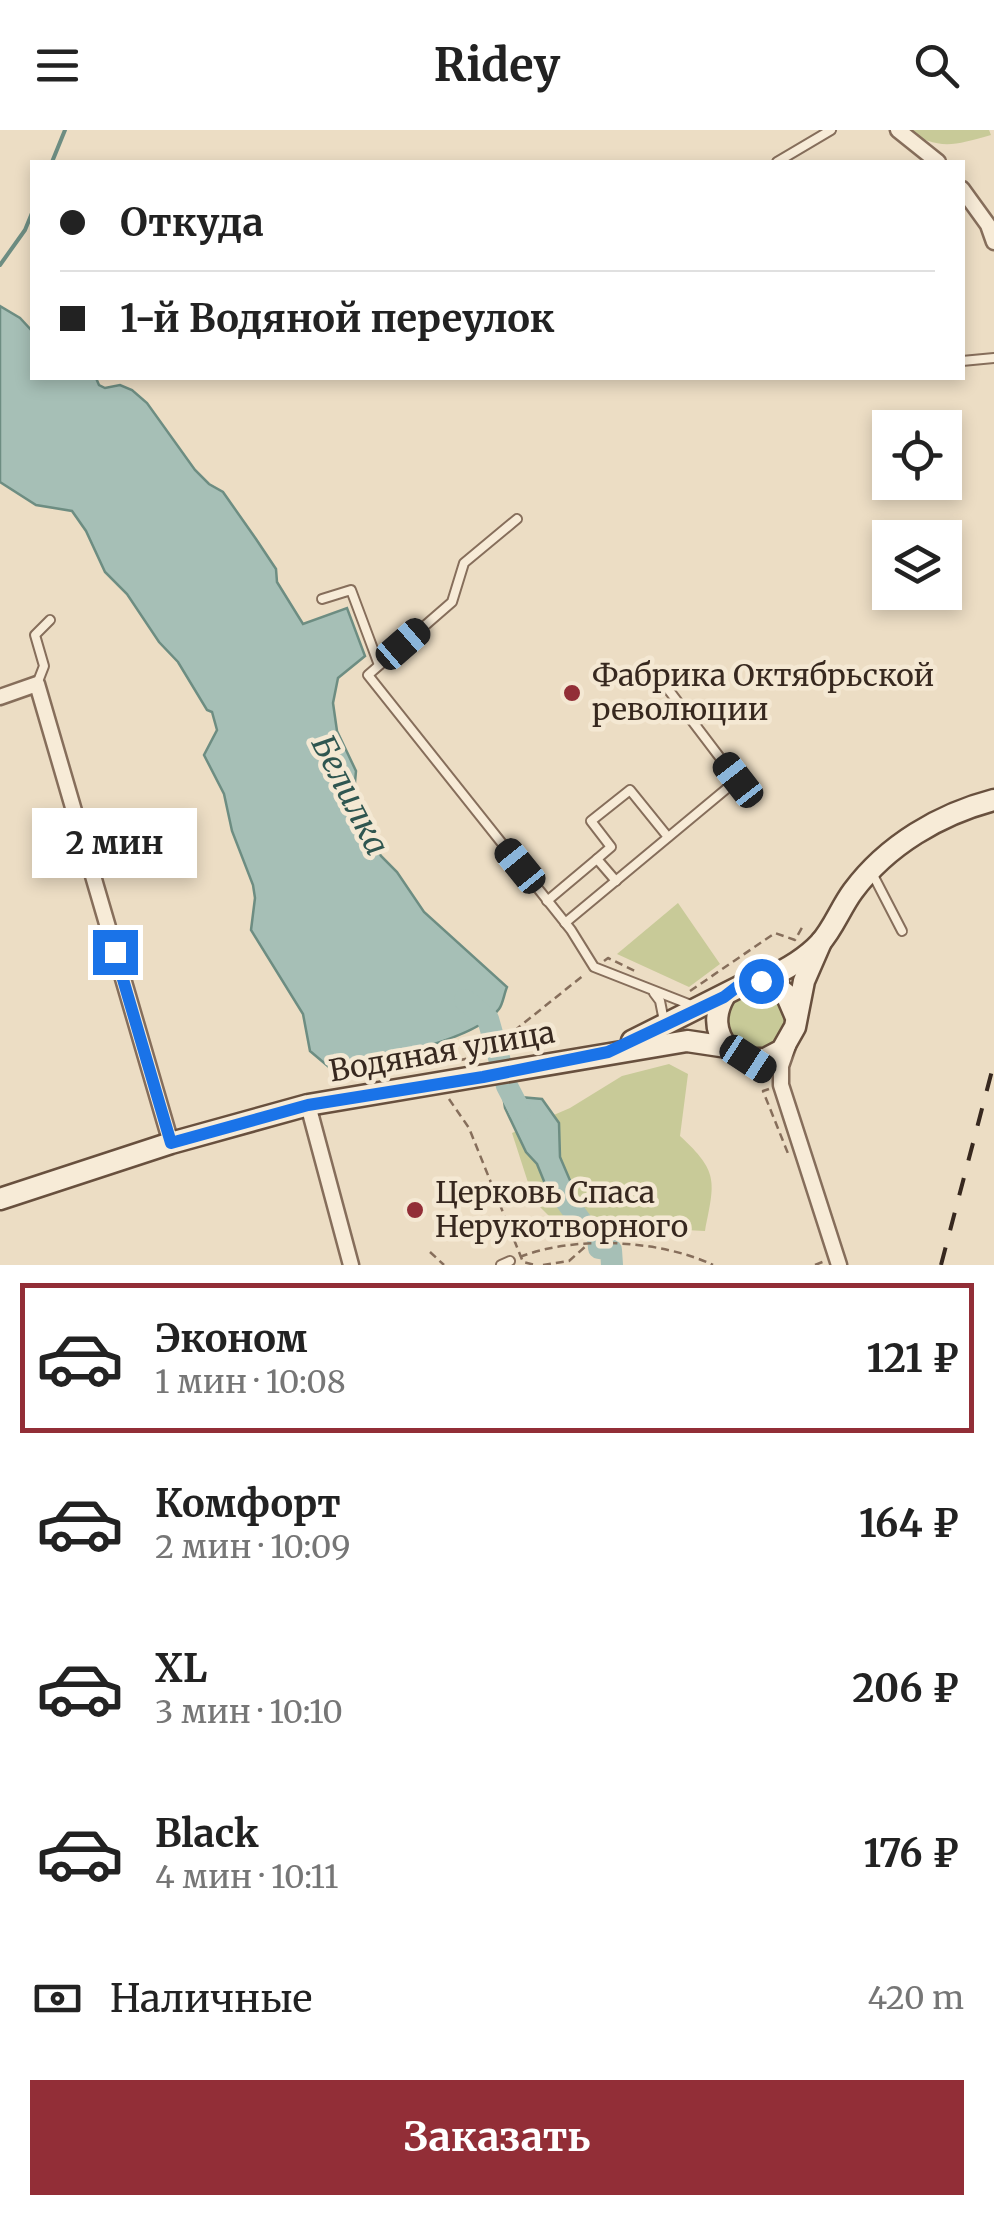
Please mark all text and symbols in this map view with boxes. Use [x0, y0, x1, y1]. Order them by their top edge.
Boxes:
text: Ridey [434, 37, 560, 93]
icon: menu [30, 38, 85, 93]
icon: search [909, 38, 964, 93]
text: Откуда [120, 199, 264, 246]
text: 1-й Водяной переулок [120, 295, 555, 342]
map controls [872, 410, 962, 610]
button: locate [872, 410, 962, 500]
button: layers [872, 520, 962, 610]
car [371, 613, 435, 675]
place label: Фабрика Октябрьской революции [592, 656, 934, 728]
marker: Фабрика Октябрьской революции [561, 682, 583, 704]
water label: Белилка [303, 728, 397, 862]
car [708, 747, 768, 813]
callout: 2 мин [32, 807, 198, 877]
text: 2 мин [65, 823, 164, 863]
car [489, 833, 551, 899]
route end [93, 930, 138, 975]
route start [739, 959, 784, 1004]
street label: Водяная улица [326, 1012, 558, 1090]
car [715, 1030, 781, 1088]
place label: Церковь Спаса Нерукотворного [435, 1173, 688, 1245]
marker: Церковь Спаса Нерукотворного [404, 1199, 426, 1221]
icon: car [35, 1313, 125, 1403]
text: Эконом [155, 1315, 308, 1362]
text: 121 ₽ [866, 1335, 959, 1382]
text: 1 мин · 10:08 [155, 1362, 346, 1402]
icon: car [35, 1478, 125, 1568]
text: Комфорт [155, 1480, 341, 1527]
text: 164 ₽ [859, 1500, 959, 1547]
text: 2 мин · 10:09 [155, 1527, 351, 1567]
icon: car [35, 1643, 125, 1733]
text: XL [155, 1645, 207, 1692]
text: 206 ₽ [852, 1665, 959, 1712]
text: 3 мин · 10:10 [155, 1692, 343, 1732]
icon: car [35, 1808, 125, 1898]
text: Black [155, 1810, 259, 1857]
text: 176 ₽ [863, 1830, 959, 1877]
text: 4 мин · 10:11 [155, 1857, 339, 1897]
icon: cash [30, 1971, 85, 2026]
text: Наличные [110, 1975, 312, 2022]
text: 420 m [868, 1978, 964, 2018]
button: Заказать [30, 2080, 964, 2195]

